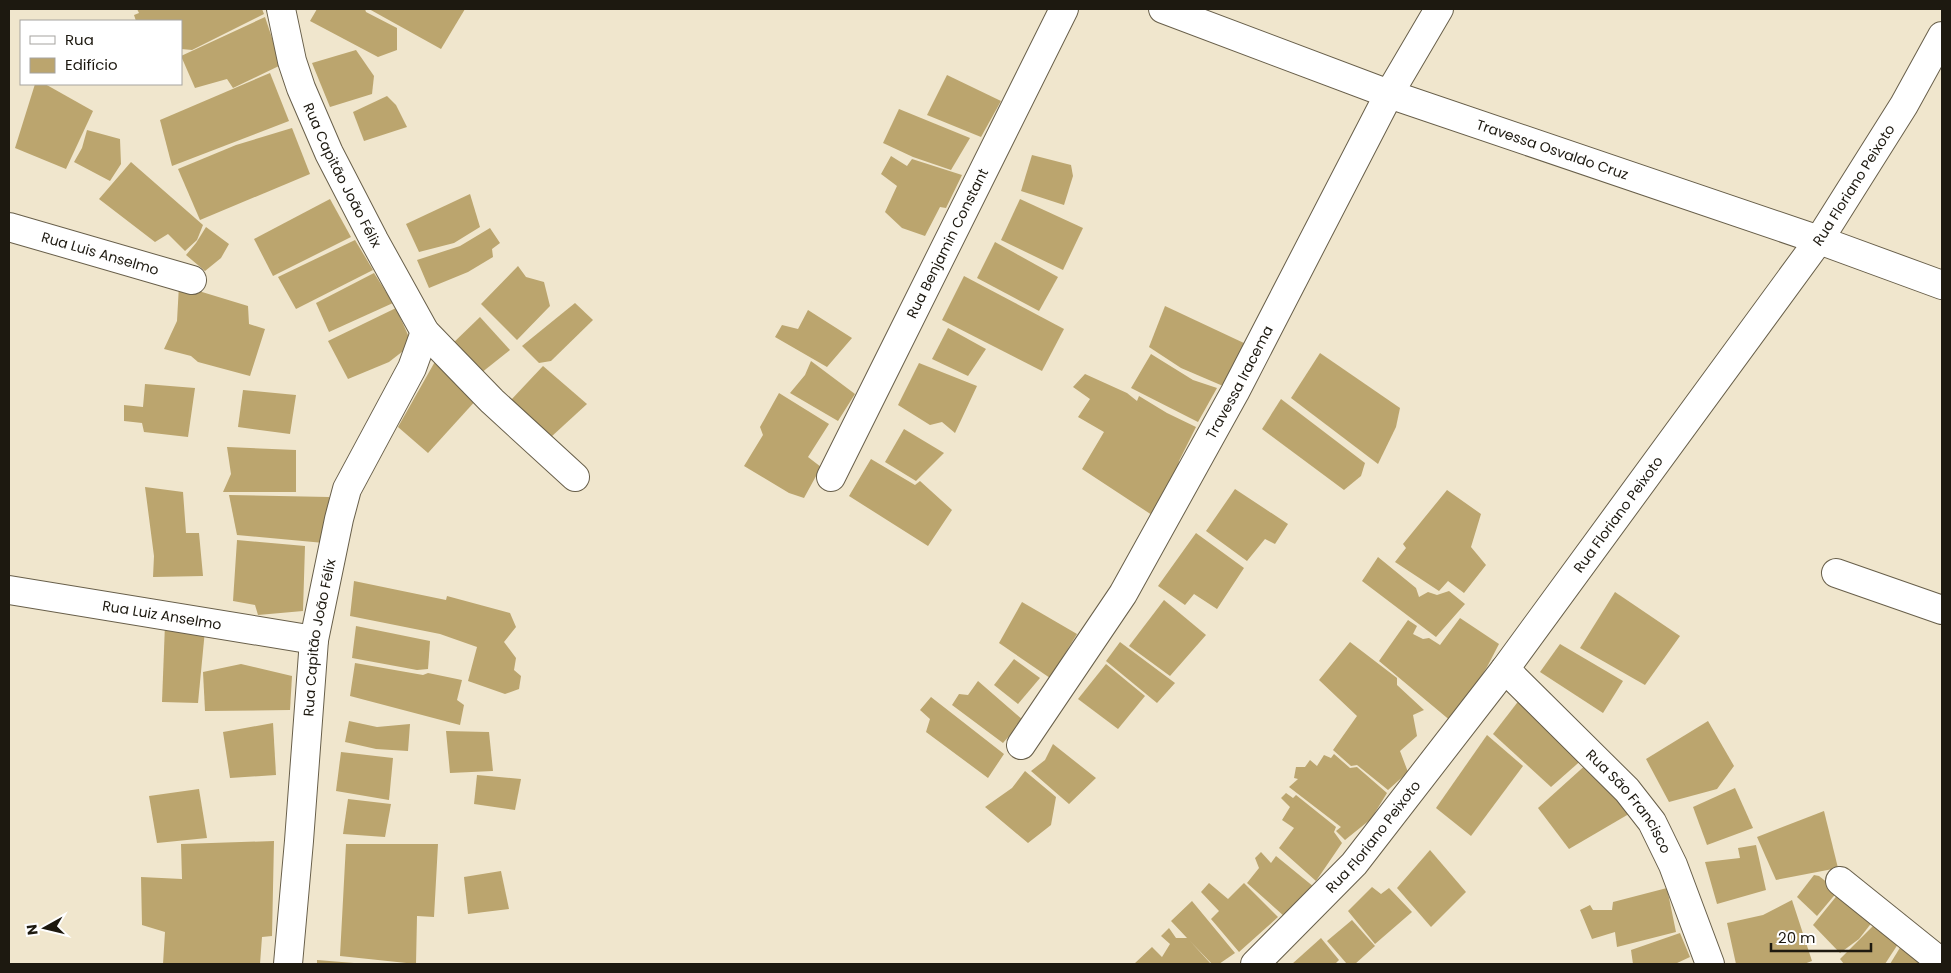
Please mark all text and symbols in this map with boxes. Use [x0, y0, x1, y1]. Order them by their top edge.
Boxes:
legend [20, 20, 182, 85]
text: Rua [65, 29, 94, 50]
text: Edifício [65, 54, 118, 75]
street label: Rua Capitão João Félix [298, 99, 386, 251]
street label: Travessa Osvaldo Cruz [1474, 114, 1631, 185]
street label: Rua Floriano Peixoto [1808, 120, 1899, 250]
street label: Rua Benjamin Constant [902, 165, 993, 322]
street label: Rua Luis Anselmo [39, 227, 161, 280]
street label: Travessa Iracema [1201, 322, 1278, 442]
street label: Rua Floriano Peixoto [1569, 452, 1668, 577]
street label: Rua Capitão João Félix [298, 557, 341, 717]
street label: Rua Luiz Anselmo [101, 595, 223, 635]
street label: Rua São Francisco [1582, 745, 1676, 857]
street label: Rua Floriano Peixoto [1321, 776, 1425, 897]
north arrow [20, 903, 70, 953]
scale bar [1771, 920, 1871, 952]
text: N [21, 923, 43, 936]
text: 20 m [1778, 927, 1816, 948]

